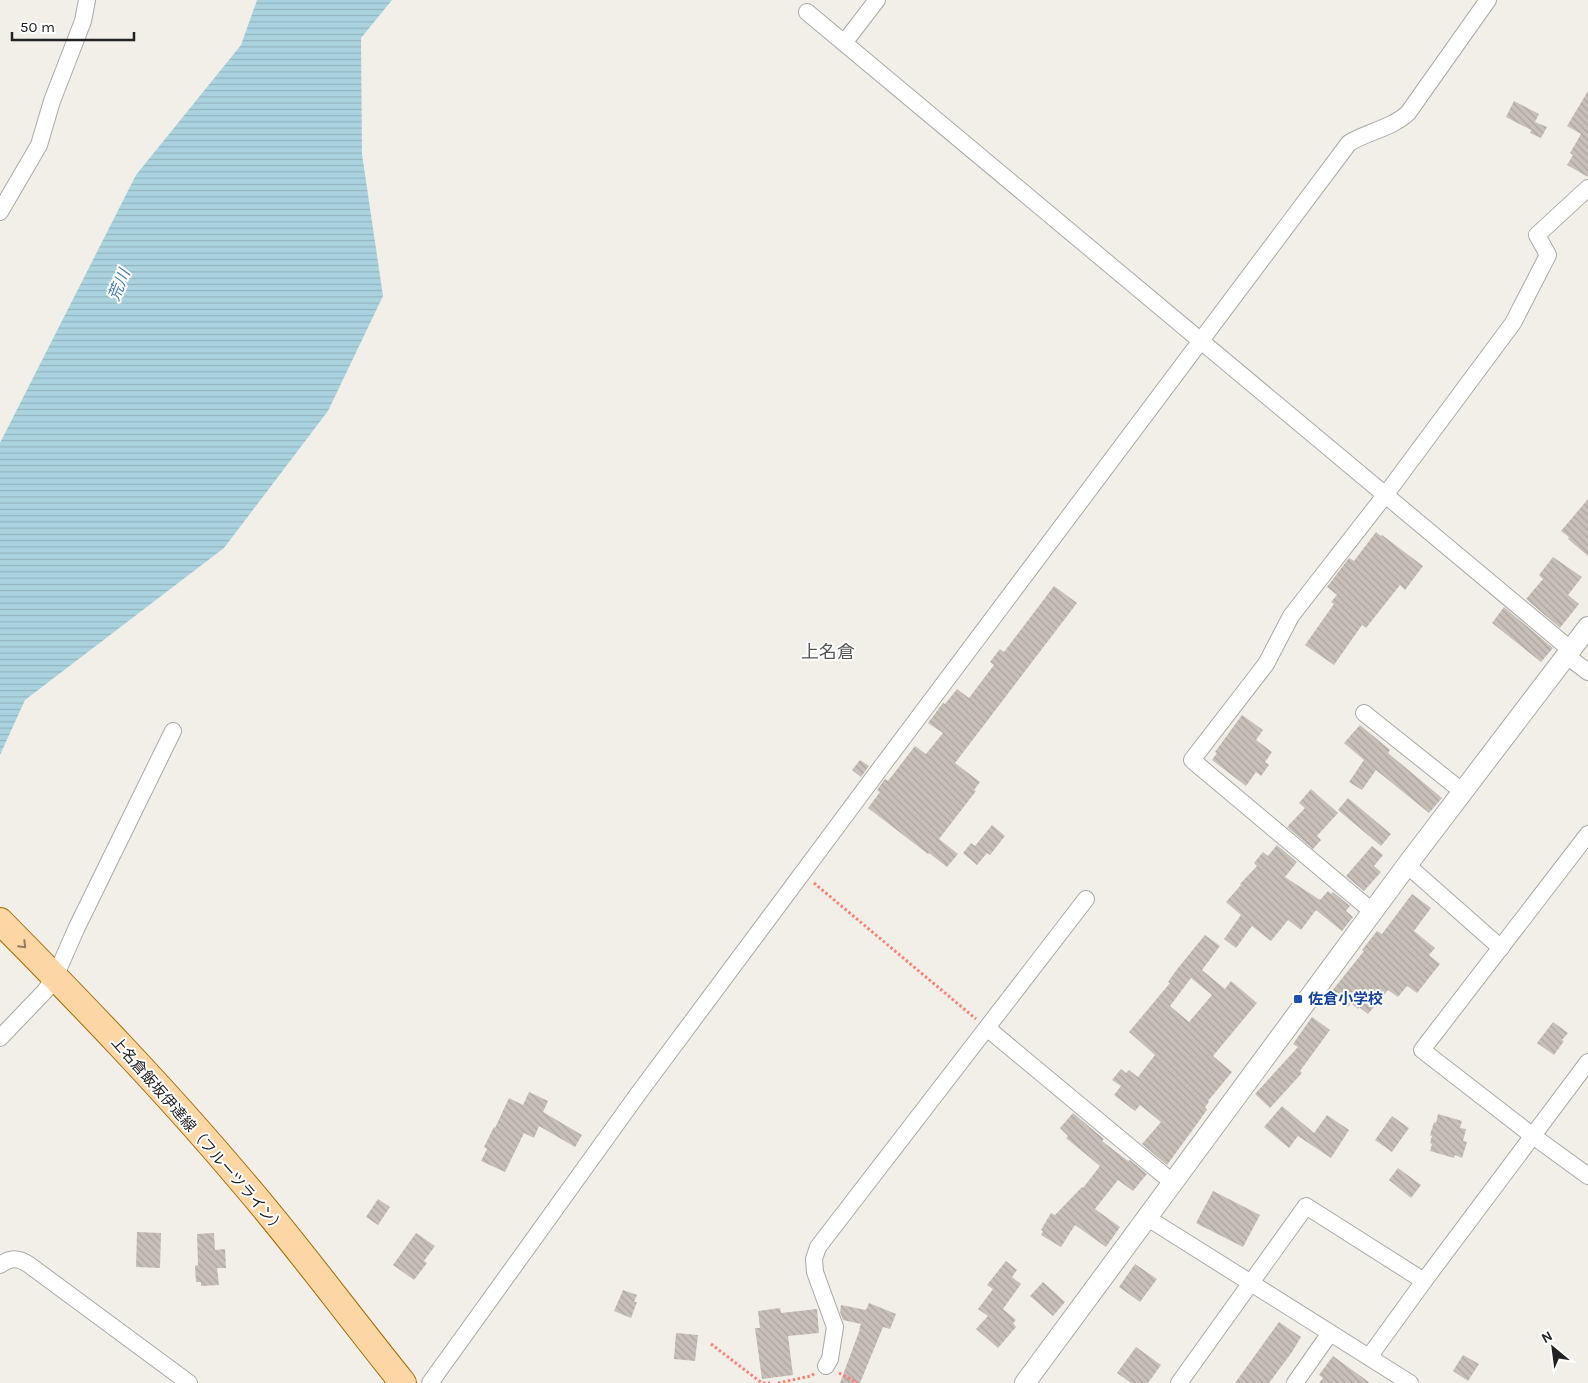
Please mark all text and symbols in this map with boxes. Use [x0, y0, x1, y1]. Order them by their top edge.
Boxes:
scale bar [12, 10, 135, 42]
text: 50 m [20, 18, 55, 36]
water label: 荒川 [104, 265, 135, 303]
district label: 上名倉 [801, 641, 855, 663]
one-way arrow [17, 939, 26, 948]
place label: 佐倉小学校 [1308, 990, 1383, 1008]
marker: 佐倉小学校 [1292, 993, 1304, 1005]
street label: 上名倉飯坂伊達線（フルーツライン） [108, 1033, 288, 1237]
north arrow [1528, 1323, 1578, 1373]
text: N [1538, 1327, 1555, 1347]

